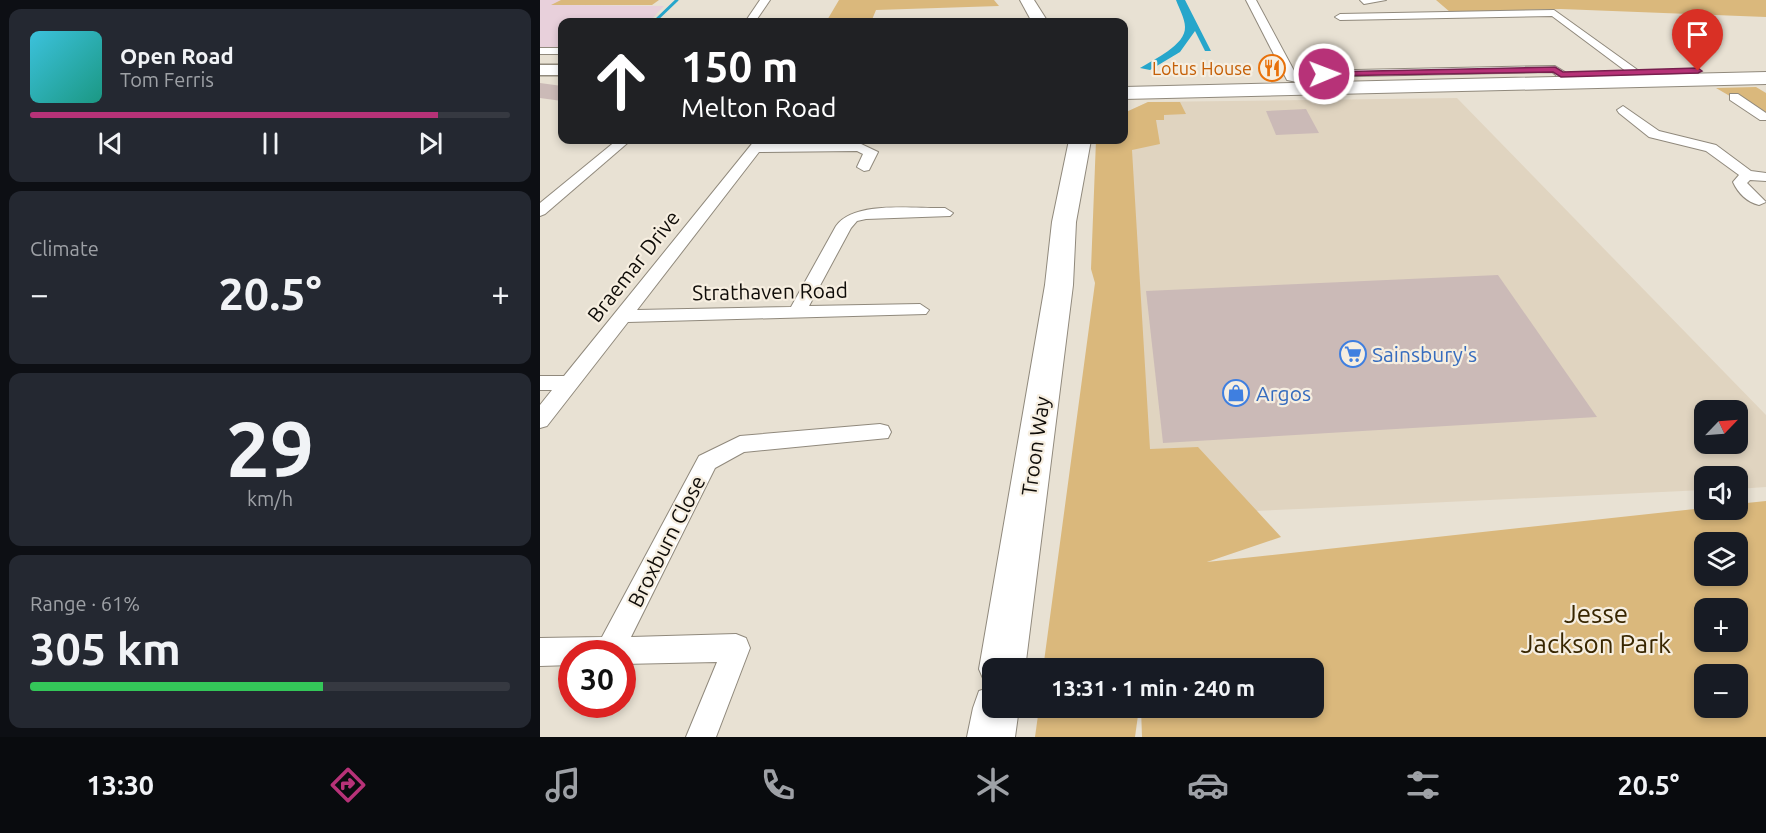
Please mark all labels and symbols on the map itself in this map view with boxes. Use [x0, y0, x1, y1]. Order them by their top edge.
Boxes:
pin [1672, 9, 1723, 71]
position arrow [1292, 42, 1356, 106]
restaurant icon: Lotus House [1257, 53, 1287, 83]
place label: Lotus House [1152, 58, 1252, 78]
street label: Braemar Drive [582, 205, 684, 327]
street label: Strathaven Road [692, 278, 848, 304]
supermarket icon: Sainsbury's [1338, 339, 1368, 369]
place label: Sainsbury's [1372, 342, 1477, 366]
shop icon: Argos [1221, 378, 1251, 408]
place label: Argos [1256, 381, 1311, 405]
street label: Troon Way [1016, 395, 1054, 497]
north arrow [1694, 400, 1748, 454]
street label: Broxburn Close [623, 471, 709, 611]
park label: Jesse Jackson Park [1521, 599, 1671, 658]
speed limit sign: 30 [558, 640, 636, 718]

